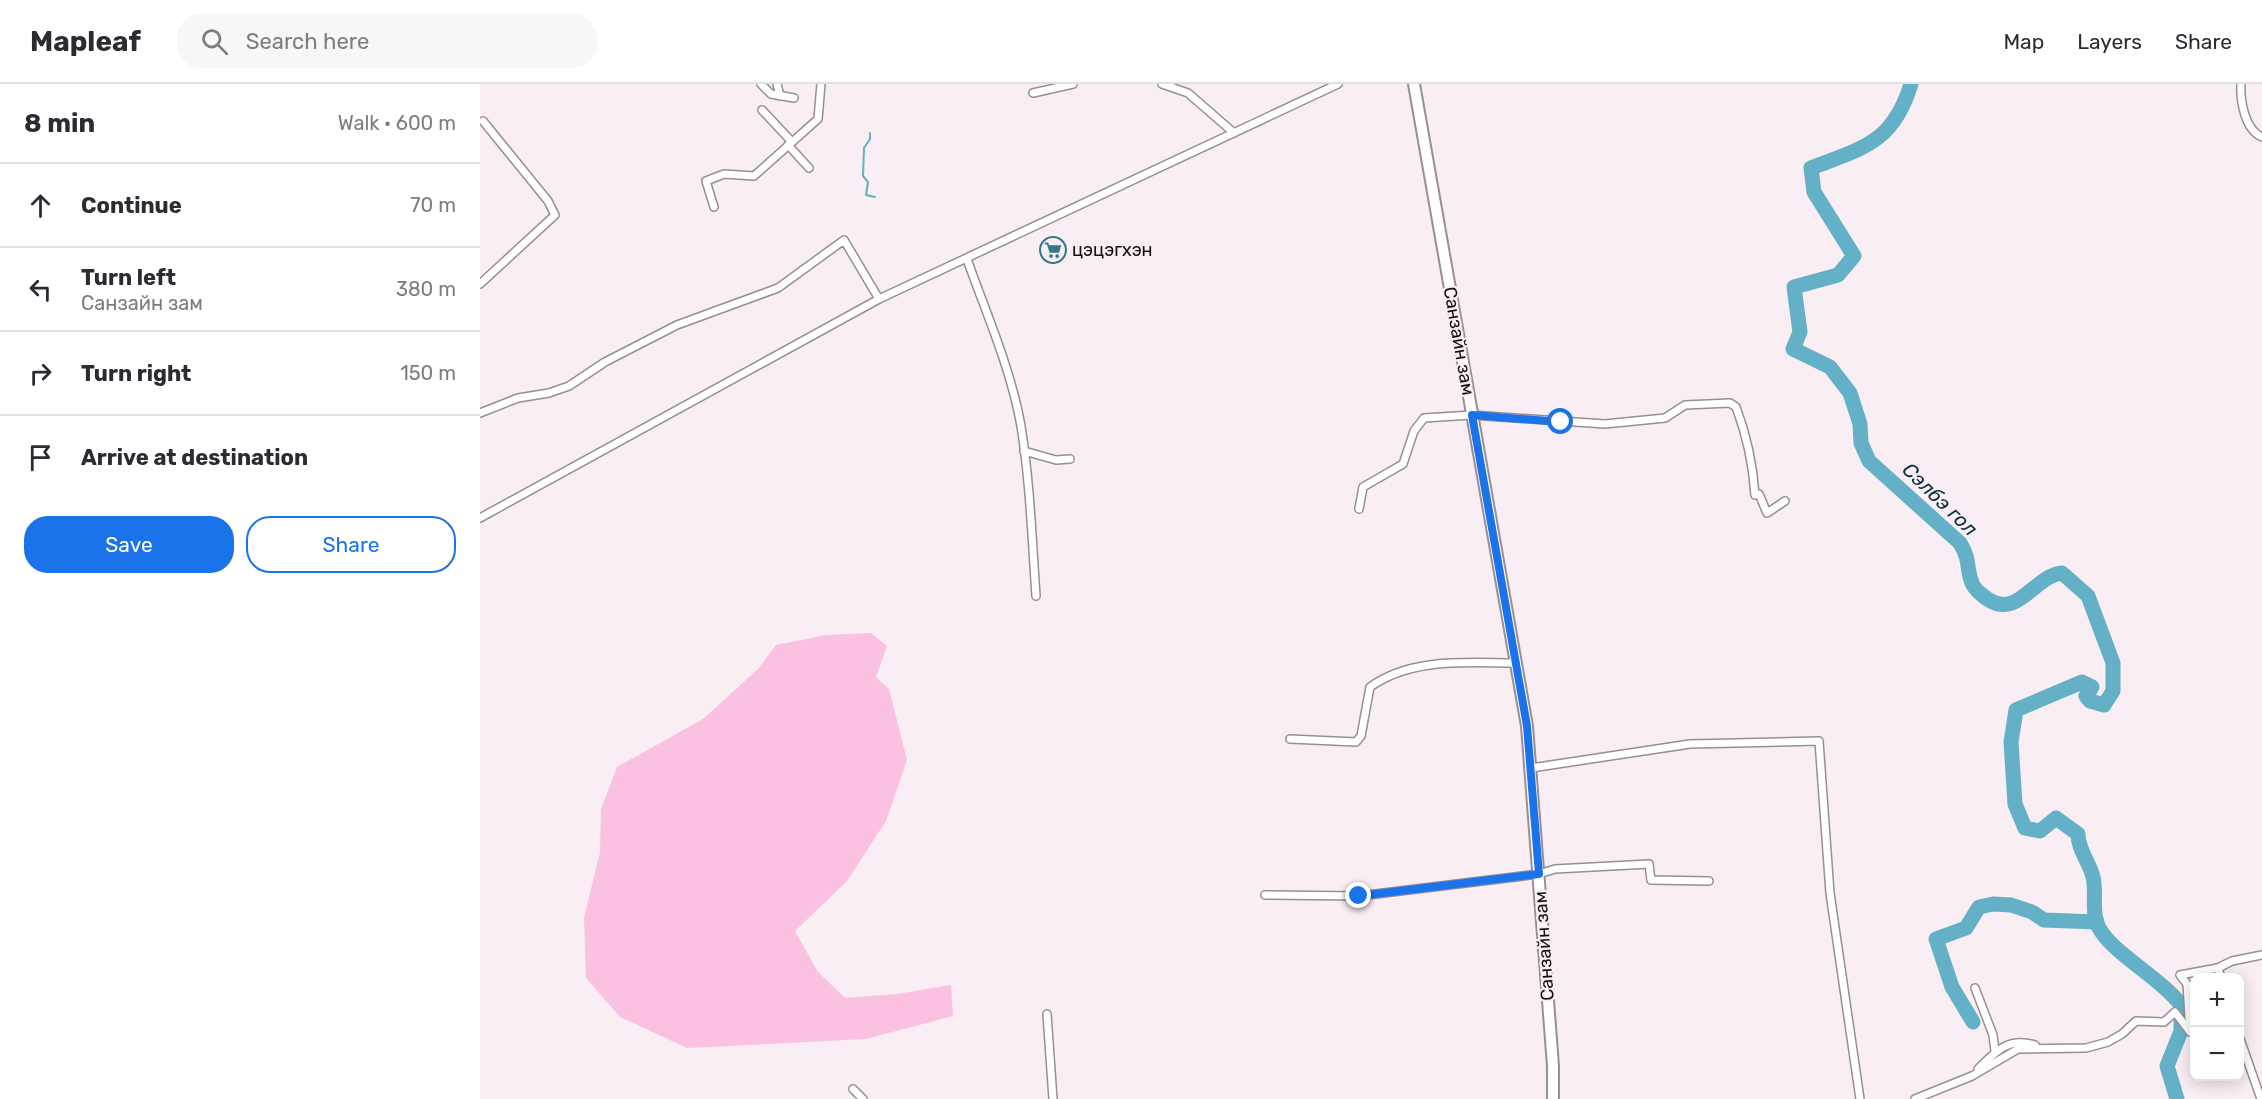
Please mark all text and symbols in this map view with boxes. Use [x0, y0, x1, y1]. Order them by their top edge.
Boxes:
search box [177, 14, 597, 68]
text: Mapleaf [30, 25, 141, 58]
icon: search [198, 25, 231, 58]
text: Search here [246, 28, 369, 55]
text: Map [2003, 29, 2044, 54]
text: Layers [2077, 29, 2142, 54]
text: Share [2175, 29, 2232, 54]
text: 8 min [24, 108, 95, 139]
text: Walk · 600 m [338, 111, 456, 135]
icon: ahead [24, 189, 57, 222]
text: Continue [81, 192, 182, 219]
text: 70 m [410, 193, 456, 217]
supermarket icon: цэцэгхэн [1038, 235, 1068, 265]
place label: цэцэгхэн [1072, 239, 1153, 261]
text: Turn left [81, 264, 176, 291]
icon: left [24, 273, 57, 306]
text: 380 m [396, 277, 456, 301]
street label: Санзайн зам [1439, 285, 1479, 397]
text: Санзайн зам [81, 291, 203, 315]
icon: right [24, 357, 57, 390]
text: Turn right [81, 360, 191, 387]
text: 150 m [400, 361, 456, 385]
route start [1547, 408, 1573, 434]
icon: arrive [24, 441, 57, 474]
text: Arrive at destination [81, 444, 308, 471]
water label: Сэлбэ гол [1898, 457, 1983, 541]
button: Save [24, 516, 234, 573]
button: Share [246, 516, 456, 573]
route end [1345, 882, 1371, 908]
street label: Санзайн зам [1529, 890, 1559, 1002]
map controls [2190, 973, 2244, 1081]
button: + [2190, 973, 2244, 1027]
button: − [2190, 1027, 2244, 1081]

